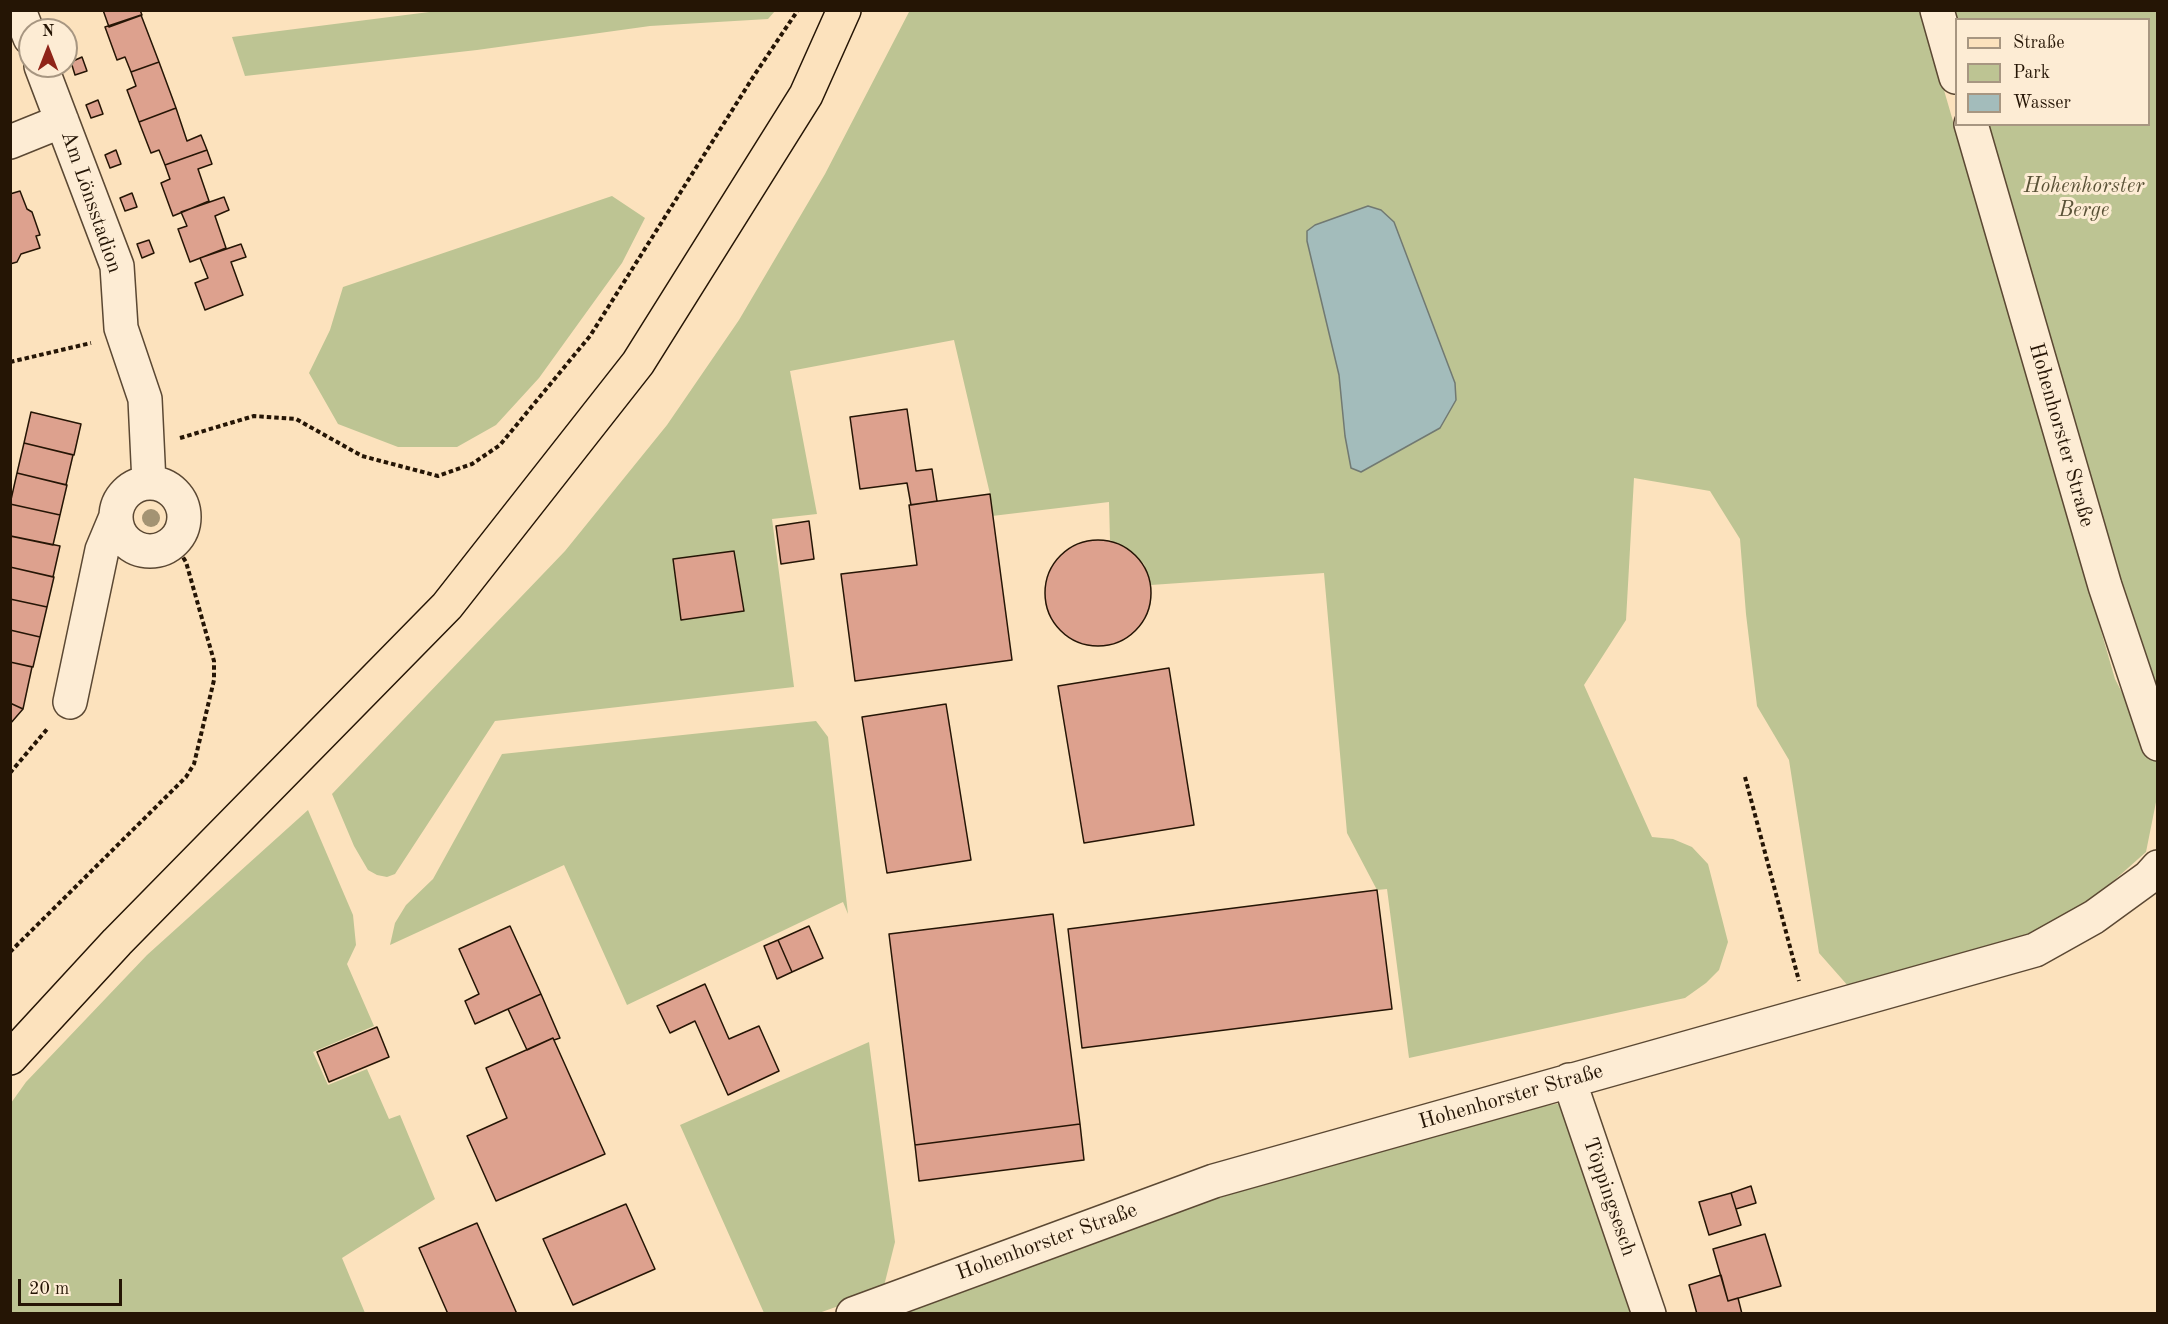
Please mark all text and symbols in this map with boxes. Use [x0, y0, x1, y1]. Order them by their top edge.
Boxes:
north arrow [18, 18, 78, 78]
legend [1955, 18, 2150, 126]
text: N [42, 24, 54, 40]
text: Straße [2013, 34, 2064, 52]
text: Park [2013, 64, 2050, 82]
text: Wasser [2013, 94, 2071, 112]
street label: Am Lönsstadion [55, 128, 127, 276]
park label: Hohenhorster Berge [2024, 173, 2144, 223]
street label: Hohenhorster Straße [2023, 340, 2099, 530]
street label: Hohenhorster Straße [1416, 1059, 1606, 1135]
street label: Töppingsesch [1577, 1134, 1641, 1260]
street label: Hohenhorster Straße [953, 1198, 1141, 1286]
scale bar [21, 1267, 124, 1305]
text: 20 m [29, 1280, 69, 1298]

